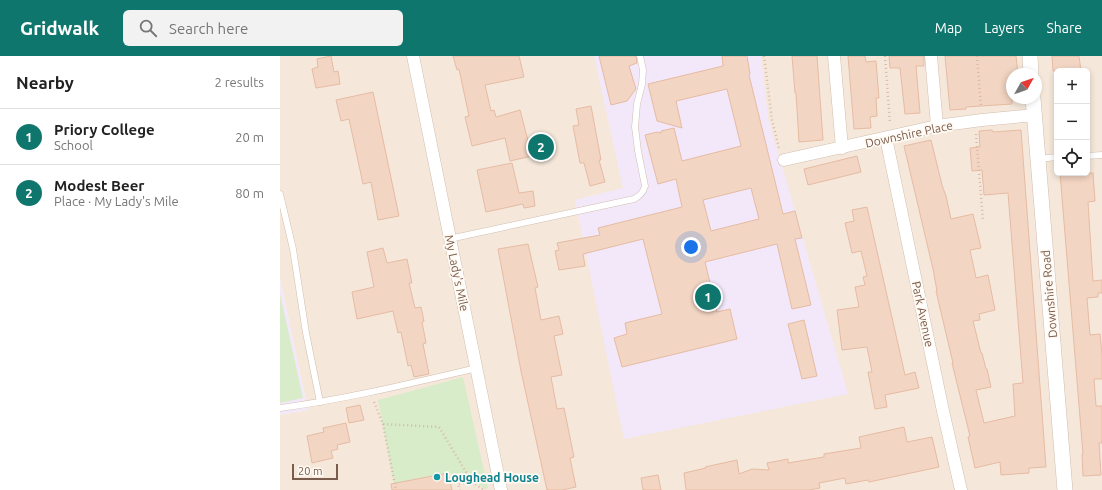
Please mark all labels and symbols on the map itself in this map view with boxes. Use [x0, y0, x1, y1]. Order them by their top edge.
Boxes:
north arrow [1006, 68, 1042, 104]
street label: Downshire Place [864, 118, 954, 150]
pin: 2 [528, 132, 554, 162]
street label: My Lady's Mile [443, 233, 471, 313]
your location [681, 237, 701, 257]
street label: Downshire Road [1039, 249, 1059, 339]
street label: Park Avenue [910, 280, 936, 348]
pin: 1 [695, 282, 721, 312]
scale bar [292, 462, 338, 481]
place label: Loughead House [445, 471, 539, 484]
marker: Loughead House [432, 472, 442, 482]

